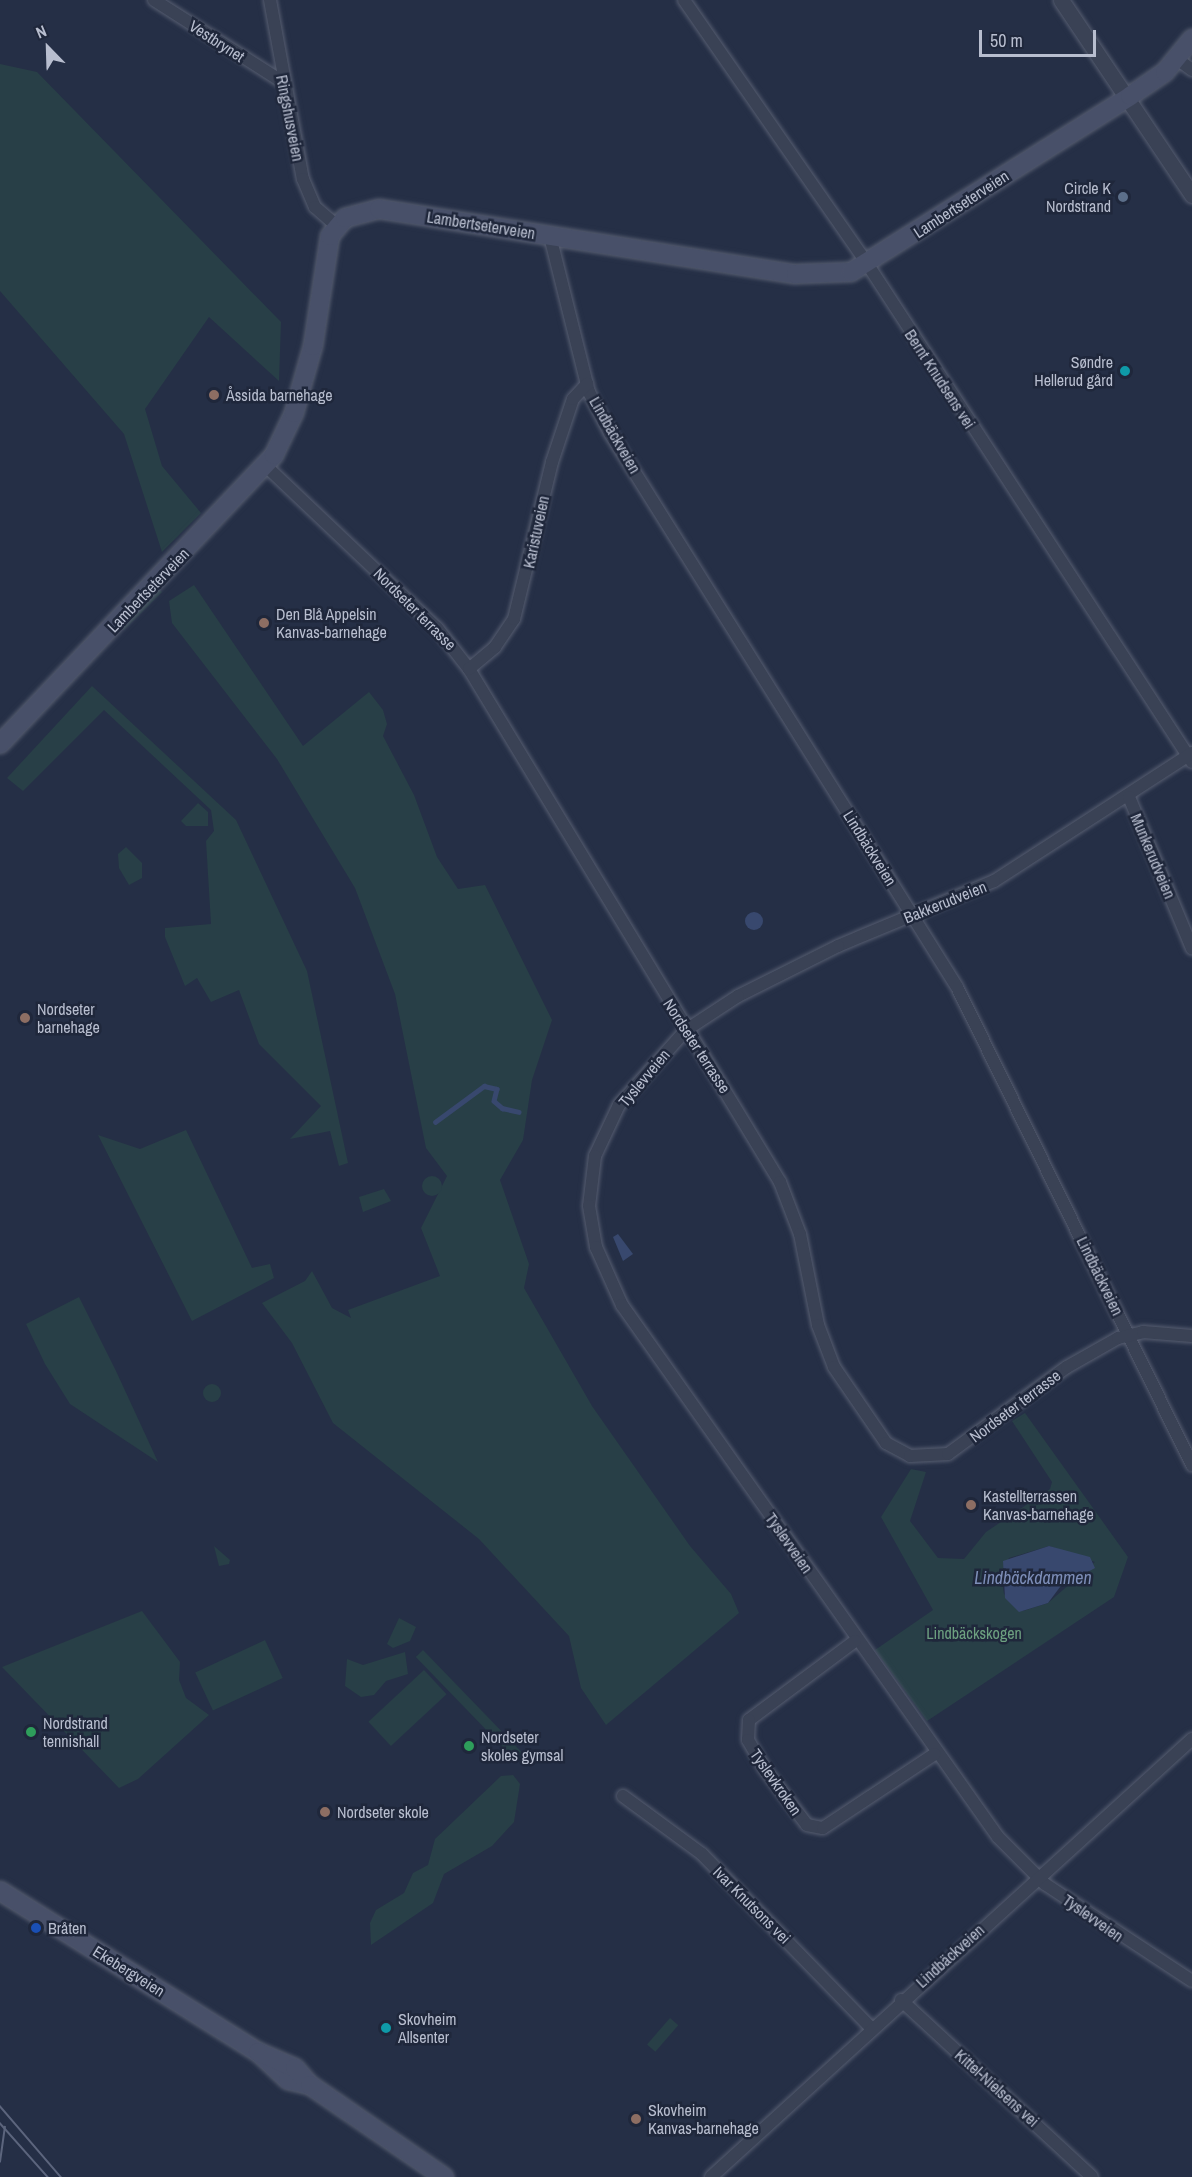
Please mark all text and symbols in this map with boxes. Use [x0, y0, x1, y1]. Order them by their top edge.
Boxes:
street label: Vestbrynet [186, 16, 248, 66]
north arrow [18, 18, 78, 78]
scale bar [982, 18, 1099, 56]
text: N [32, 19, 50, 43]
text: 50 m [990, 28, 1023, 53]
street label: Ringshusveien [272, 73, 308, 163]
street label: Lambertseterveien [910, 166, 1012, 242]
place label: Circle K Nordstrand [1046, 178, 1111, 216]
marker: Circle K Nordstrand [1116, 190, 1130, 204]
street label: Lambertseterveien [425, 207, 537, 243]
street label: Bernt Knudsens vei [901, 326, 979, 432]
place label: Søndre Hellerud gård [1034, 352, 1113, 390]
marker: Søndre Hellerud gård [1118, 364, 1132, 378]
place label: Åssida barnehage [226, 385, 332, 405]
marker: Åssida barnehage [207, 388, 221, 402]
street label: Lindbäckveien [585, 393, 645, 477]
street label: Karistuveien [519, 494, 553, 570]
street label: Lambertseterveien [103, 544, 193, 636]
street label: Nordseter terrasse [370, 564, 460, 654]
place label: Den Blå Appelsin Kanvas-barnehage [276, 604, 387, 642]
marker: Den Blå Appelsin Kanvas-barnehage [257, 616, 271, 630]
street label: Lindbäckveien [839, 807, 901, 889]
street label: Munkerudveien [1126, 811, 1180, 901]
street label: Bakkerudveien [901, 877, 989, 927]
street label: Nordseter terrasse [659, 995, 735, 1097]
place label: Nordseter barnehage [37, 999, 100, 1037]
marker: Nordseter barnehage [18, 1011, 32, 1025]
street label: Tyslevveien [614, 1045, 674, 1111]
street label: Lindbäckveien [1073, 1233, 1127, 1319]
street label: Nordseter terrasse [966, 1366, 1064, 1446]
place label: Kastellterrassen Kanvas-barnehage [983, 1486, 1094, 1524]
marker: Kastellterrassen Kanvas-barnehage [964, 1498, 978, 1512]
street label: Tyslevveien [761, 1509, 817, 1577]
water label: Lindbäckdammen [974, 1567, 1092, 1589]
park label: Lindbäckskogen [926, 1623, 1022, 1643]
place label: Nordstrand tennishall [43, 1713, 108, 1751]
marker: Nordstrand tennishall [24, 1725, 38, 1739]
place label: Nordseter skoles gymsal [481, 1727, 563, 1765]
marker: Nordseter skoles gymsal [462, 1739, 476, 1753]
street label: Tyslevkroken [746, 1745, 806, 1819]
place label: Nordseter skole [337, 1802, 429, 1822]
marker: Nordseter skole [318, 1805, 332, 1819]
street label: Ivar Knutsons vei [709, 1862, 795, 1948]
street label: Tyslevveien [1059, 1890, 1127, 1946]
place label: Bråten [48, 1918, 87, 1938]
street label: Lindbäckveien [912, 1920, 988, 1992]
marker: Bråten [29, 1921, 43, 1935]
street label: Ekebergveien [90, 1941, 168, 2001]
place label: Skovheim Allsenter [398, 2009, 456, 2047]
marker: Skovheim Allsenter [379, 2021, 393, 2035]
street label: Kittel-Nielsens vei [951, 2045, 1043, 2131]
place label: Skovheim Kanvas-barnehage [648, 2100, 759, 2138]
marker: Skovheim Kanvas-barnehage [629, 2112, 643, 2126]

